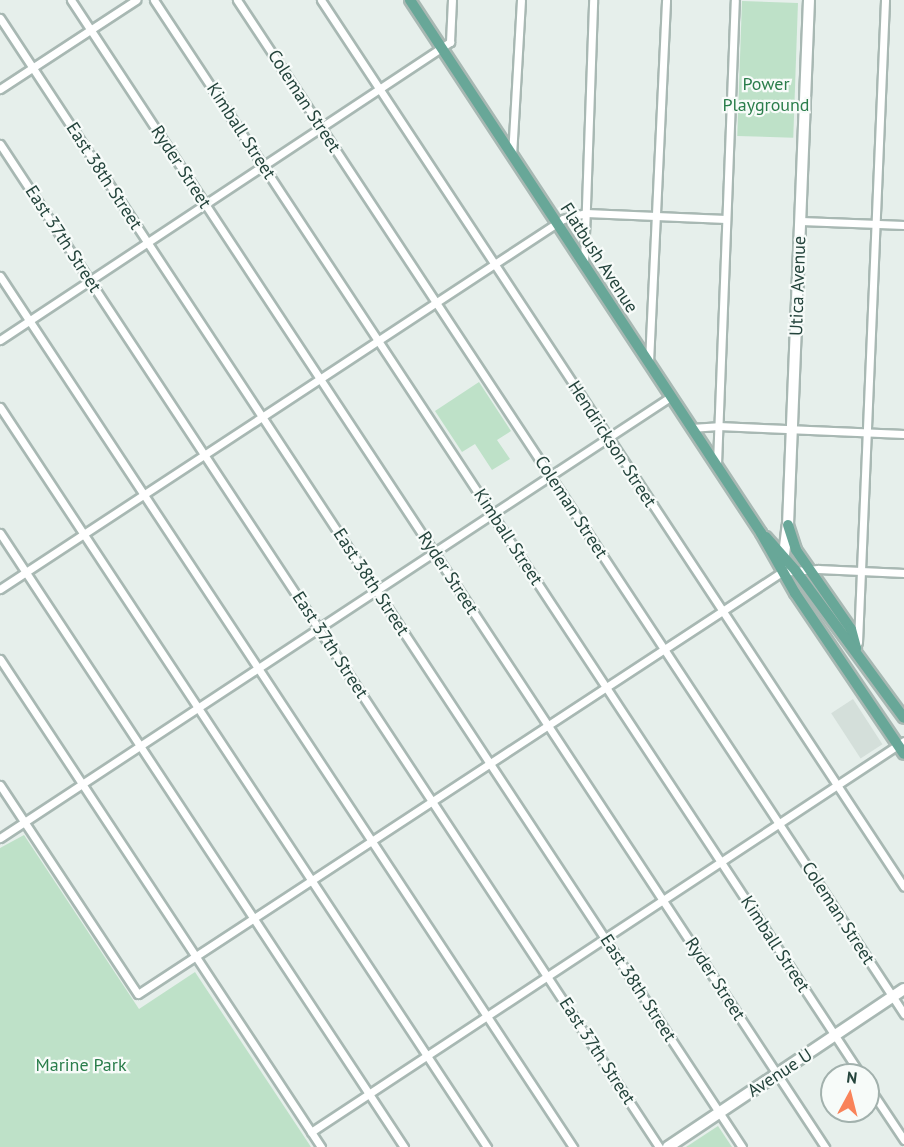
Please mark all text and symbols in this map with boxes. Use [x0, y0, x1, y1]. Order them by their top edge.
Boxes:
street label: Coleman Street [263, 46, 345, 156]
park label: Power Playground [722, 74, 810, 116]
street label: Kimball Street [202, 79, 280, 183]
street label: East 38th Street [61, 118, 147, 234]
street label: Ryder Street [146, 122, 216, 212]
street label: East 37th Street [20, 182, 106, 296]
street label: Flatbush Avenue [555, 199, 643, 317]
street label: Utica Avenue [785, 235, 811, 337]
street label: Hendrickson Street [563, 377, 661, 511]
street label: Coleman Street [530, 452, 612, 562]
street label: Kimball Street [469, 485, 547, 589]
street label: East 38th Street [328, 524, 414, 640]
street label: Ryder Street [413, 528, 483, 618]
street label: East 37th Street [287, 588, 373, 702]
street label: Coleman Street [797, 858, 879, 968]
street label: Kimball Street [736, 892, 814, 996]
street label: East 38th Street [595, 930, 681, 1046]
street label: Ryder Street [680, 934, 750, 1024]
street label: East 37th Street [554, 994, 640, 1108]
street label: Avenue U [744, 1044, 816, 1102]
park label: Marine Park [35, 1054, 127, 1076]
north arrow [820, 1063, 880, 1123]
text: N [846, 1067, 858, 1088]

